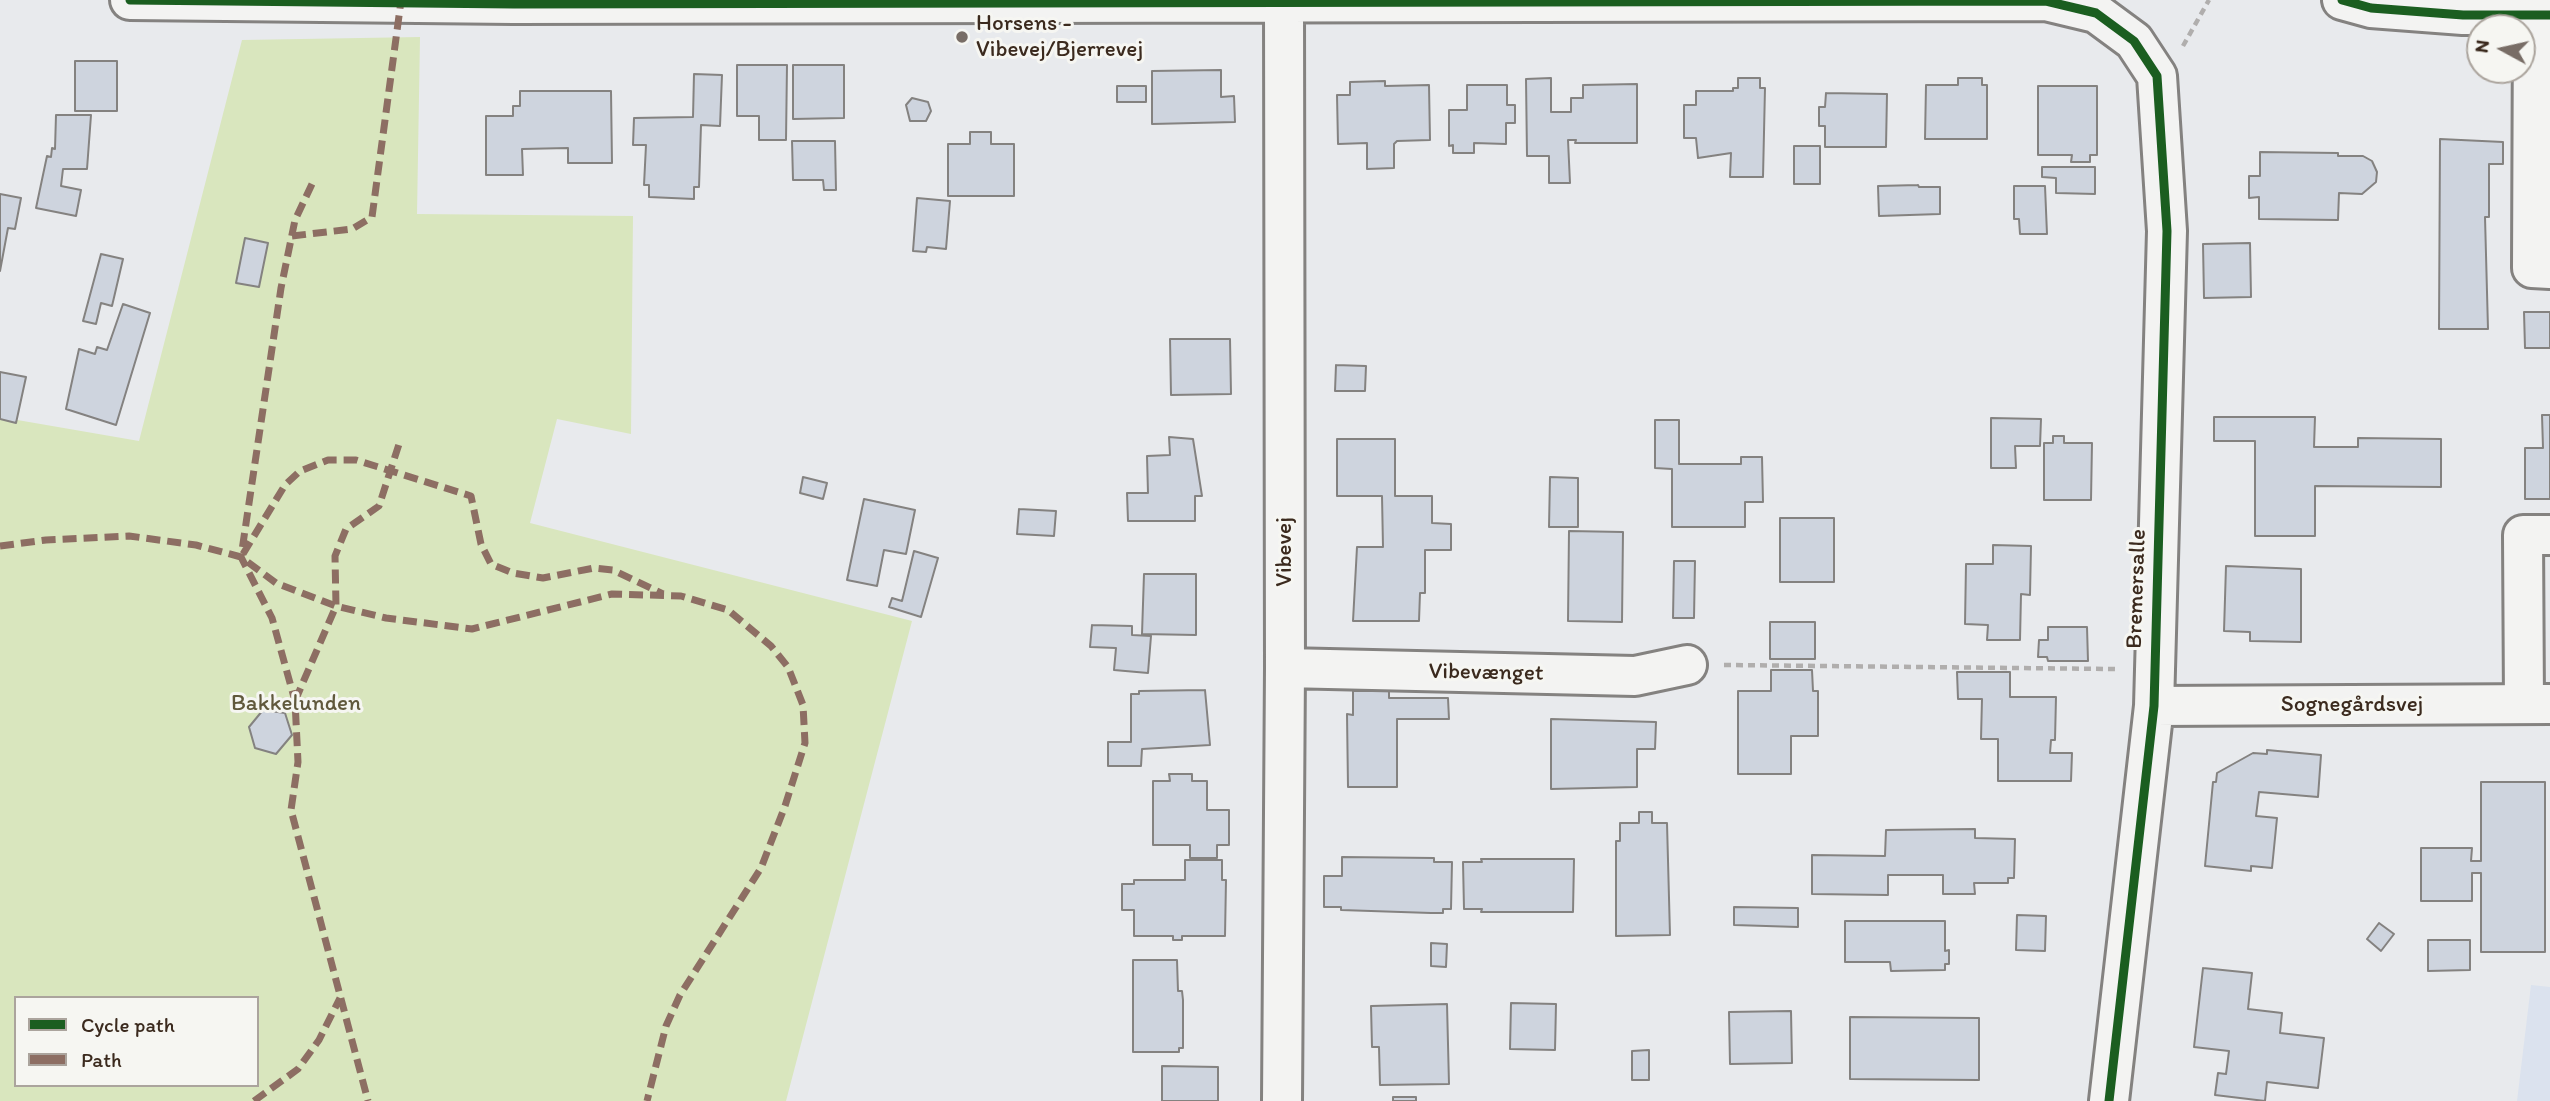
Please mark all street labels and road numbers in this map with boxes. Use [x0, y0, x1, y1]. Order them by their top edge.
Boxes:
street label: Vibevej [1271, 517, 1299, 587]
street label: Bremersalle [2121, 529, 2153, 649]
street label: Vibevænget [1428, 658, 1544, 688]
street label: Sognegårdsvej [2281, 691, 2423, 719]

